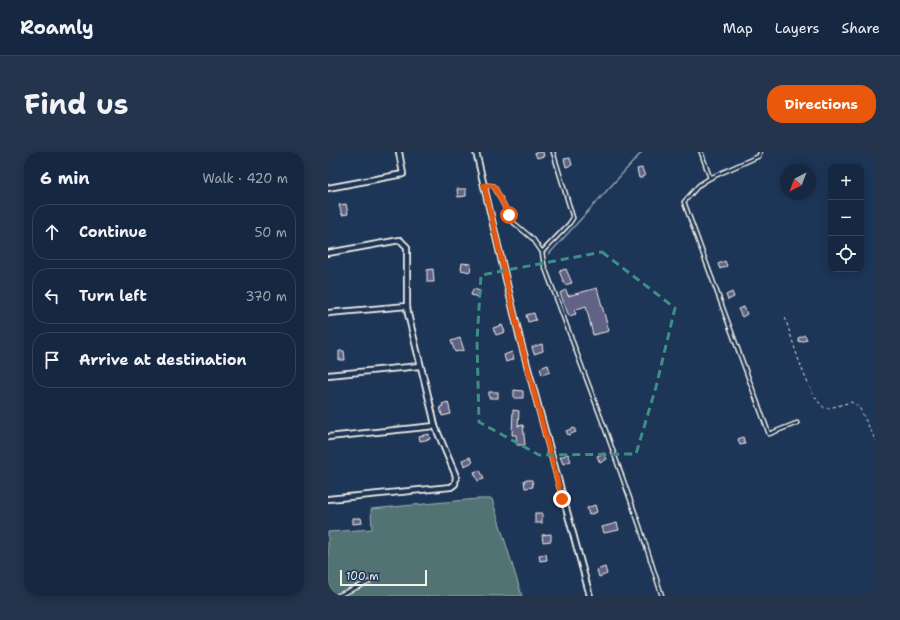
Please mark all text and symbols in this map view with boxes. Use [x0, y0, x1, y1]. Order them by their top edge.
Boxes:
text: Roamly [20, 15, 94, 40]
text: Map [723, 19, 753, 37]
text: Layers [775, 19, 819, 37]
text: Share [841, 19, 880, 37]
text: Find us [24, 85, 129, 123]
button: Directions [767, 85, 876, 123]
north arrow [780, 164, 816, 200]
map controls [828, 164, 864, 272]
button: + [828, 164, 864, 200]
text: 6 min [40, 167, 90, 189]
text: Walk · 420 m [202, 170, 288, 187]
button: − [828, 200, 864, 236]
route start [500, 206, 518, 224]
icon: ahead [41, 221, 63, 243]
text: Continue [79, 222, 147, 242]
text: 50 m [254, 224, 287, 241]
button: locate [828, 236, 864, 272]
icon: left [41, 285, 63, 307]
text: Turn left [79, 286, 147, 306]
text: 370 m [245, 288, 287, 305]
icon: arrive [41, 349, 63, 371]
text: Arrive at destination [79, 350, 247, 370]
route end [553, 490, 571, 508]
scale bar [340, 568, 427, 587]
text: 100 m [346, 569, 379, 584]

